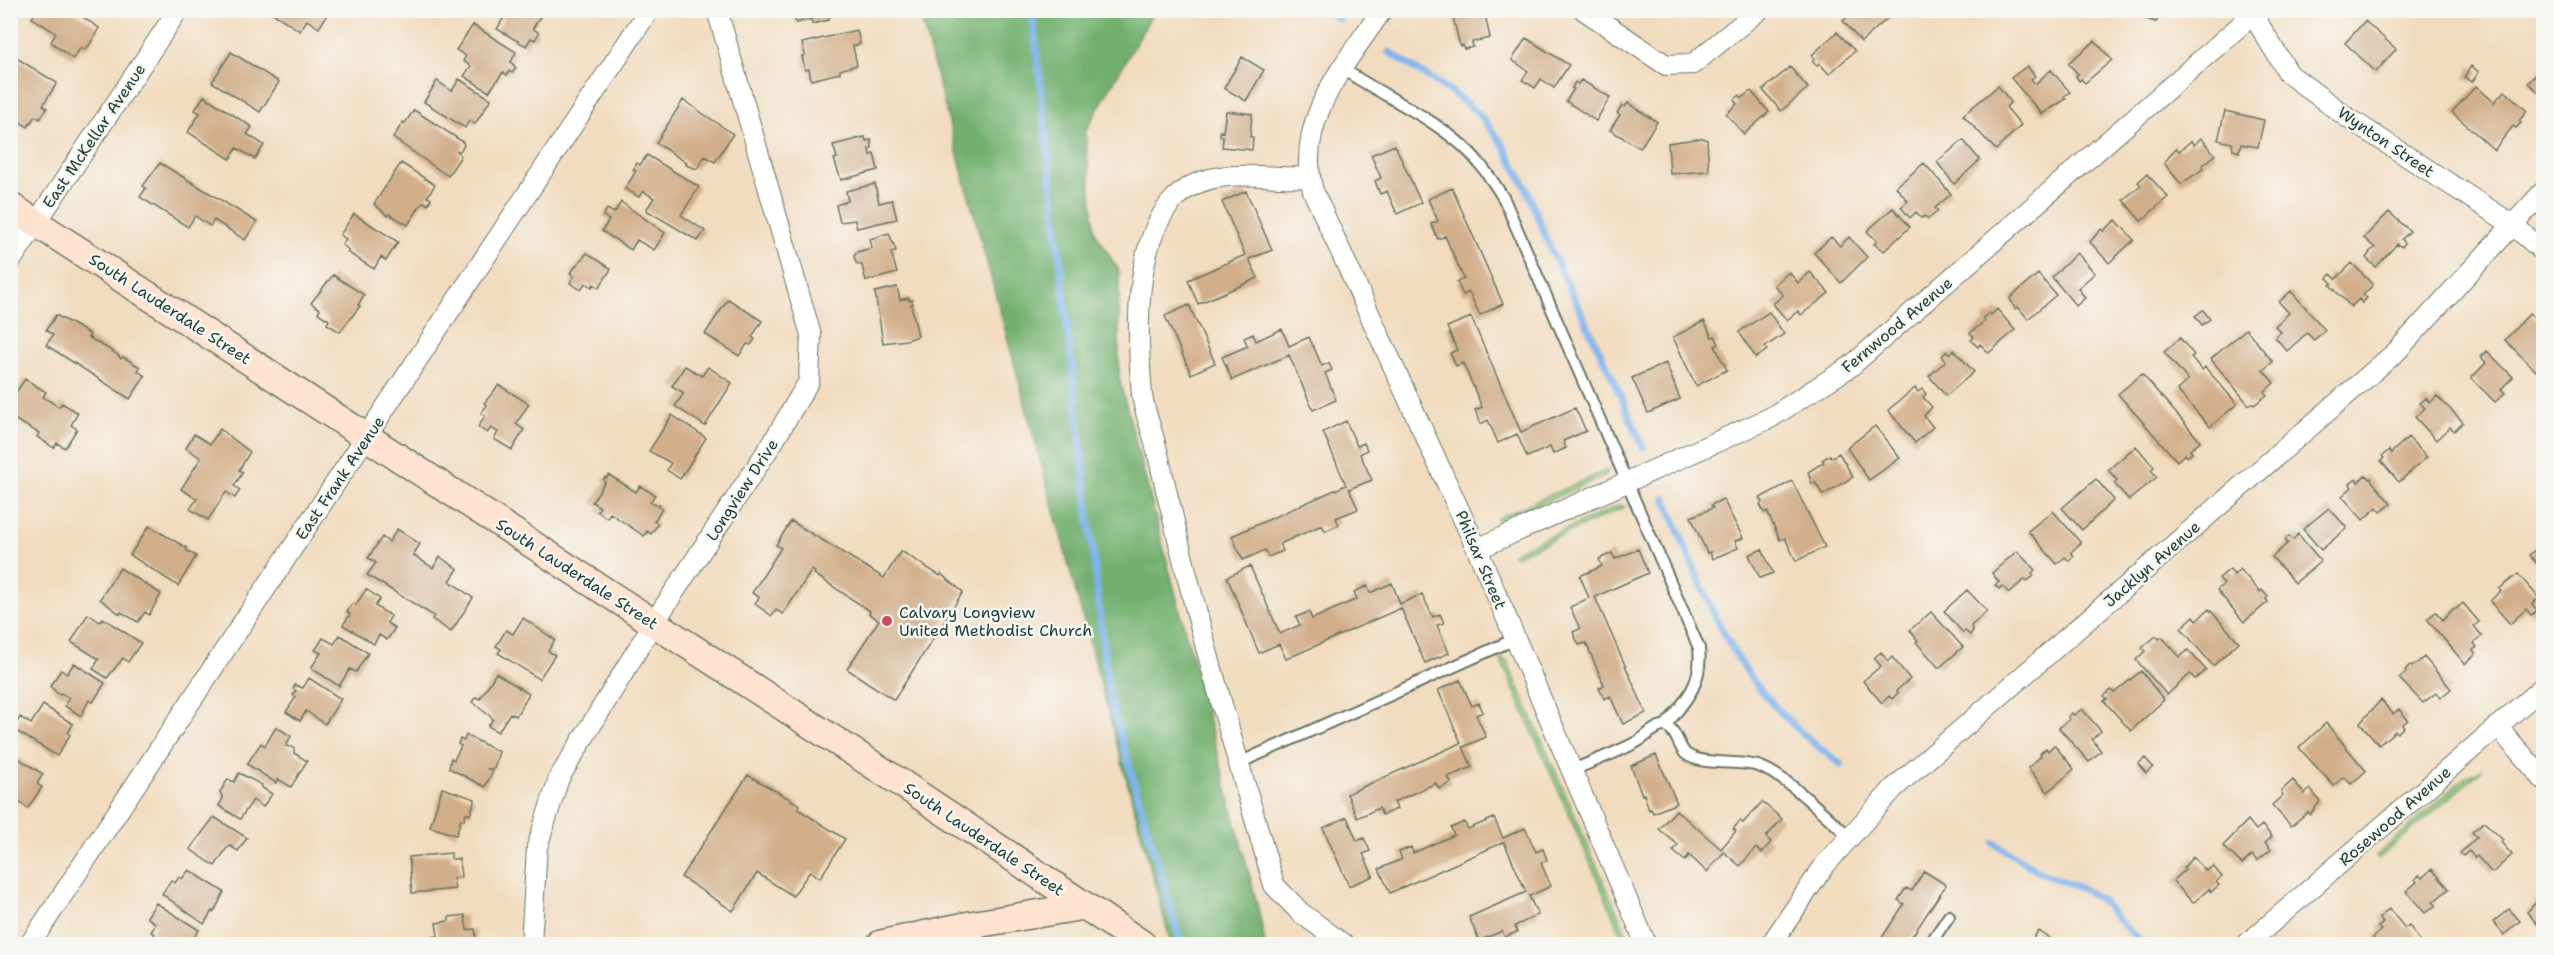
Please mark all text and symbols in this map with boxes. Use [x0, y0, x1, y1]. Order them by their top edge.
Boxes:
street label: East McKellar Avenue [38, 60, 150, 212]
street label: Wynton Street [2334, 102, 2438, 182]
street label: South Lauderdale Street [85, 249, 255, 369]
street label: Fernwood Avenue [1837, 272, 1957, 378]
street label: East Frank Avenue [291, 412, 389, 544]
street label: Longview Drive [701, 435, 783, 545]
street label: Philsar Street [1451, 507, 1511, 613]
street label: South Lauderdale Street [492, 514, 662, 634]
street label: Jacklyn Avenue [2099, 516, 2205, 612]
place label: Calvary Longview United Methodist Church [899, 602, 1092, 641]
marker: Calvary Longview United Methodist Church [880, 614, 894, 628]
street label: Rosewood Avenue [2335, 762, 2455, 870]
street label: South Lauderdale Street [900, 777, 1068, 901]

